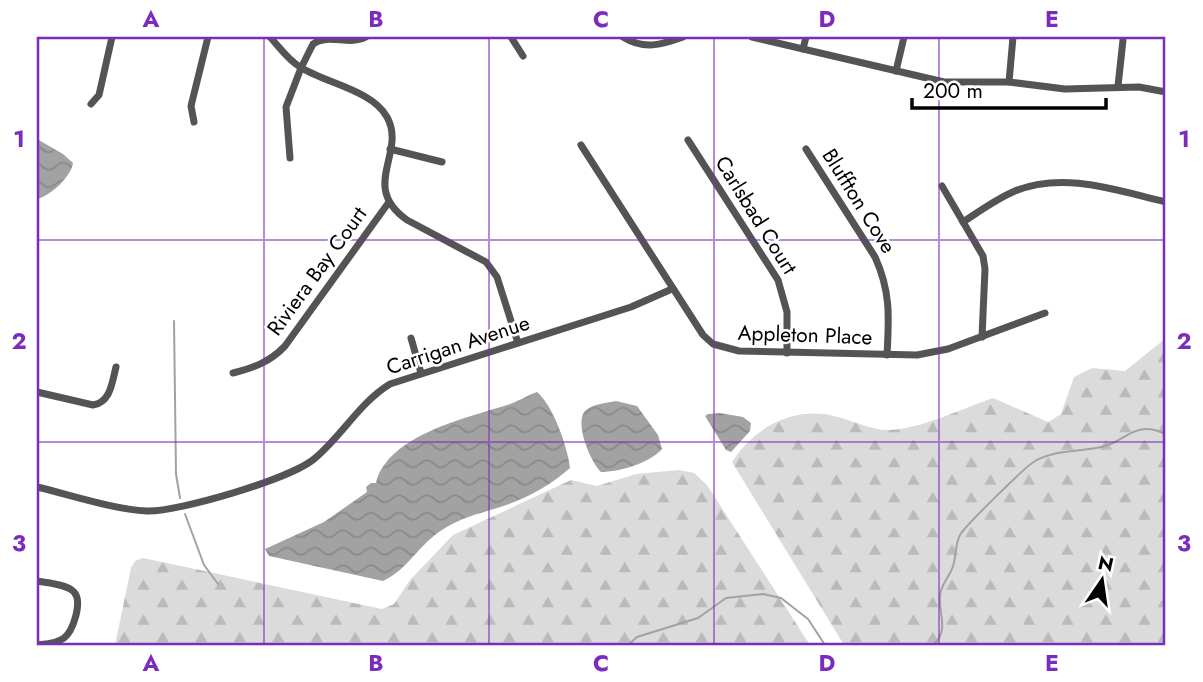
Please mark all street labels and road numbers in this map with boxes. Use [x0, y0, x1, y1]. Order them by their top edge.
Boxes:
street label: Bluffton Cove [815, 143, 903, 259]
street label: Carlsbad Court [708, 150, 804, 280]
street label: Riviera Bay Court [260, 200, 374, 342]
street label: Carrigan Avenue [382, 308, 534, 382]
street label: Appleton Place [737, 318, 873, 352]

